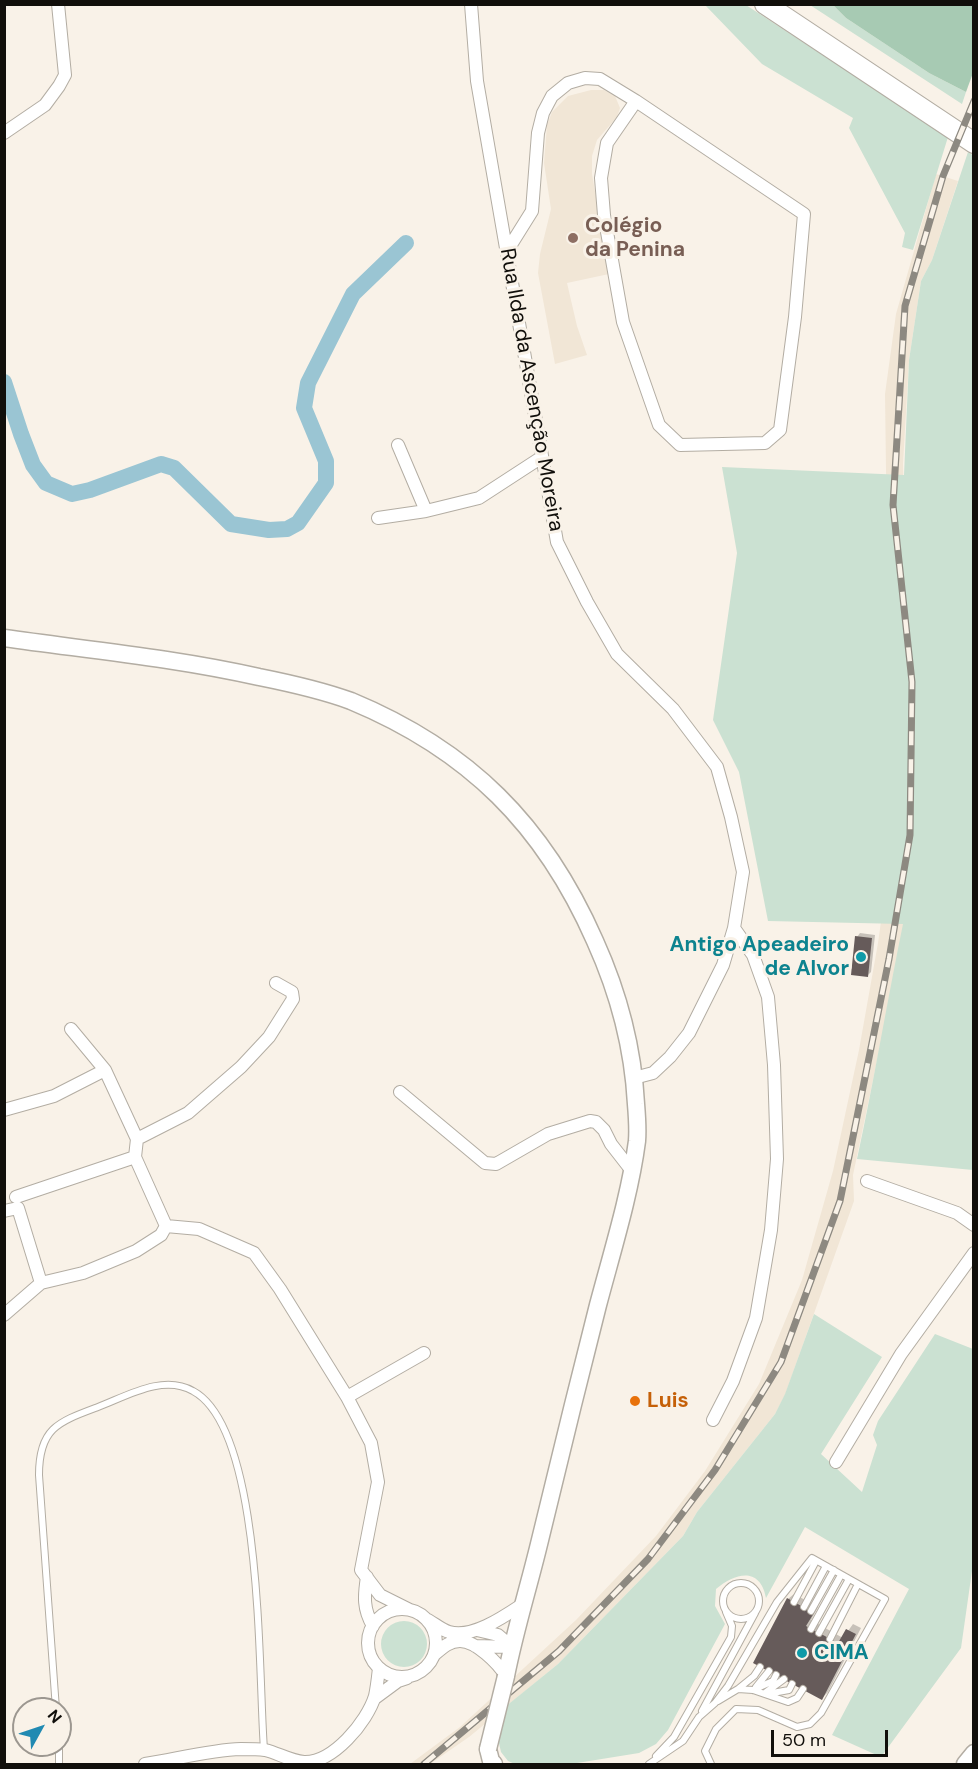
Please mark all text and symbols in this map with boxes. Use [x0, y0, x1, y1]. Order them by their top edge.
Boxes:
place label: Colégio da Penina [585, 213, 685, 263]
marker: Colégio da Penina [566, 231, 580, 245]
street label: Rua Ilda da Ascenção Moreira [494, 246, 568, 534]
place label: Antigo Apeadeiro de Alvor [669, 932, 849, 982]
marker: Antigo Apeadeiro de Alvor [854, 950, 868, 964]
place label: Luis [647, 1388, 689, 1414]
marker: Luis [628, 1394, 642, 1408]
place label: CIMA [814, 1640, 869, 1666]
marker: CIMA [795, 1646, 809, 1660]
north arrow [12, 1697, 72, 1757]
text: N [43, 1705, 66, 1728]
scale bar [774, 1718, 891, 1756]
text: 50 m [782, 1728, 826, 1752]

